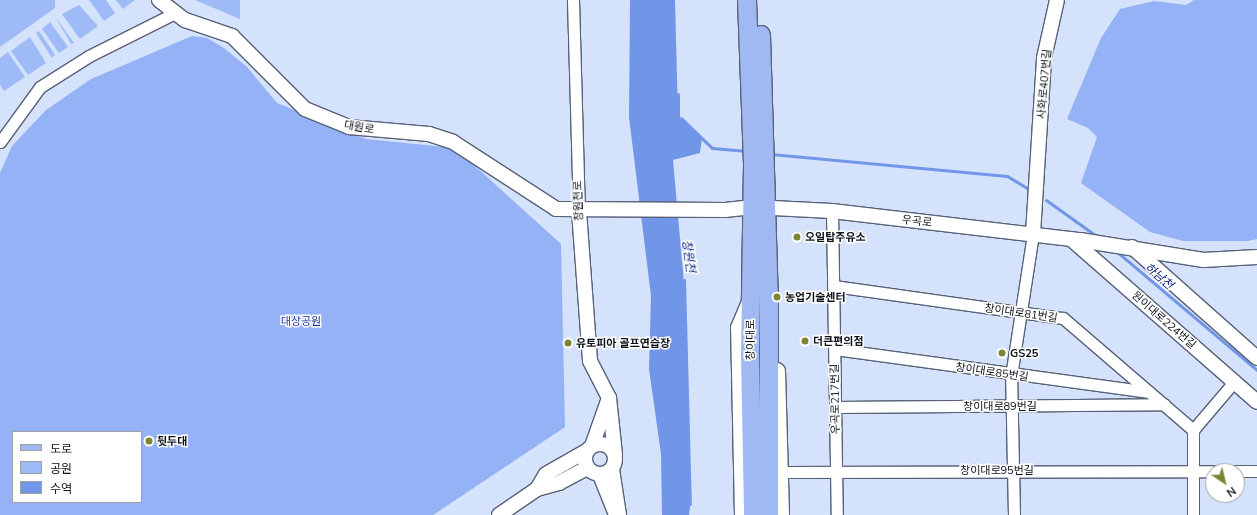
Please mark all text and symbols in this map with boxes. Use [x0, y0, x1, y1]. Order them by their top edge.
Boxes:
street label: 사화로407번길 [1034, 48, 1054, 120]
street label: 대원로 [343, 118, 375, 136]
street label: 창원천로 [571, 181, 585, 221]
street label: 우곡로 [901, 213, 933, 229]
place label: 오일탑주유소 [805, 230, 866, 244]
marker: 오일탑주유소 [792, 232, 802, 242]
water label: 창원천 [680, 239, 698, 273]
water label: 하남천 [1142, 260, 1176, 292]
street label: 원이대로224번길 [1129, 289, 1199, 351]
place label: 농업기술센터 [785, 290, 846, 304]
marker: 농업기술센터 [772, 292, 782, 302]
street label: 창이대로81번길 [983, 301, 1059, 325]
park label: 대상공원 [281, 314, 321, 328]
street label: 창이대로 [743, 320, 757, 360]
place label: 더큰편의점 [813, 334, 864, 348]
place label: 유토피아 골프연습장 [576, 336, 670, 350]
marker: 더큰편의점 [800, 336, 810, 346]
marker: 유토피아 골프연습장 [563, 338, 573, 348]
place label: GS25 [1010, 346, 1038, 360]
marker: GS25 [997, 348, 1007, 358]
street label: 창이대로85번길 [954, 360, 1030, 384]
street label: 우곡로217번길 [828, 364, 842, 434]
street label: 창이대로89번길 [963, 399, 1037, 413]
legend [12, 431, 142, 503]
place label: 뒷두대 [157, 434, 187, 448]
marker: 뒷두대 [144, 436, 154, 446]
text: 도로 [50, 441, 72, 456]
text: 공원 [50, 461, 72, 476]
street label: 창이대로95번길 [960, 463, 1034, 477]
north arrow [1205, 463, 1245, 503]
text: 수역 [50, 481, 72, 496]
text: N [1224, 484, 1239, 500]

